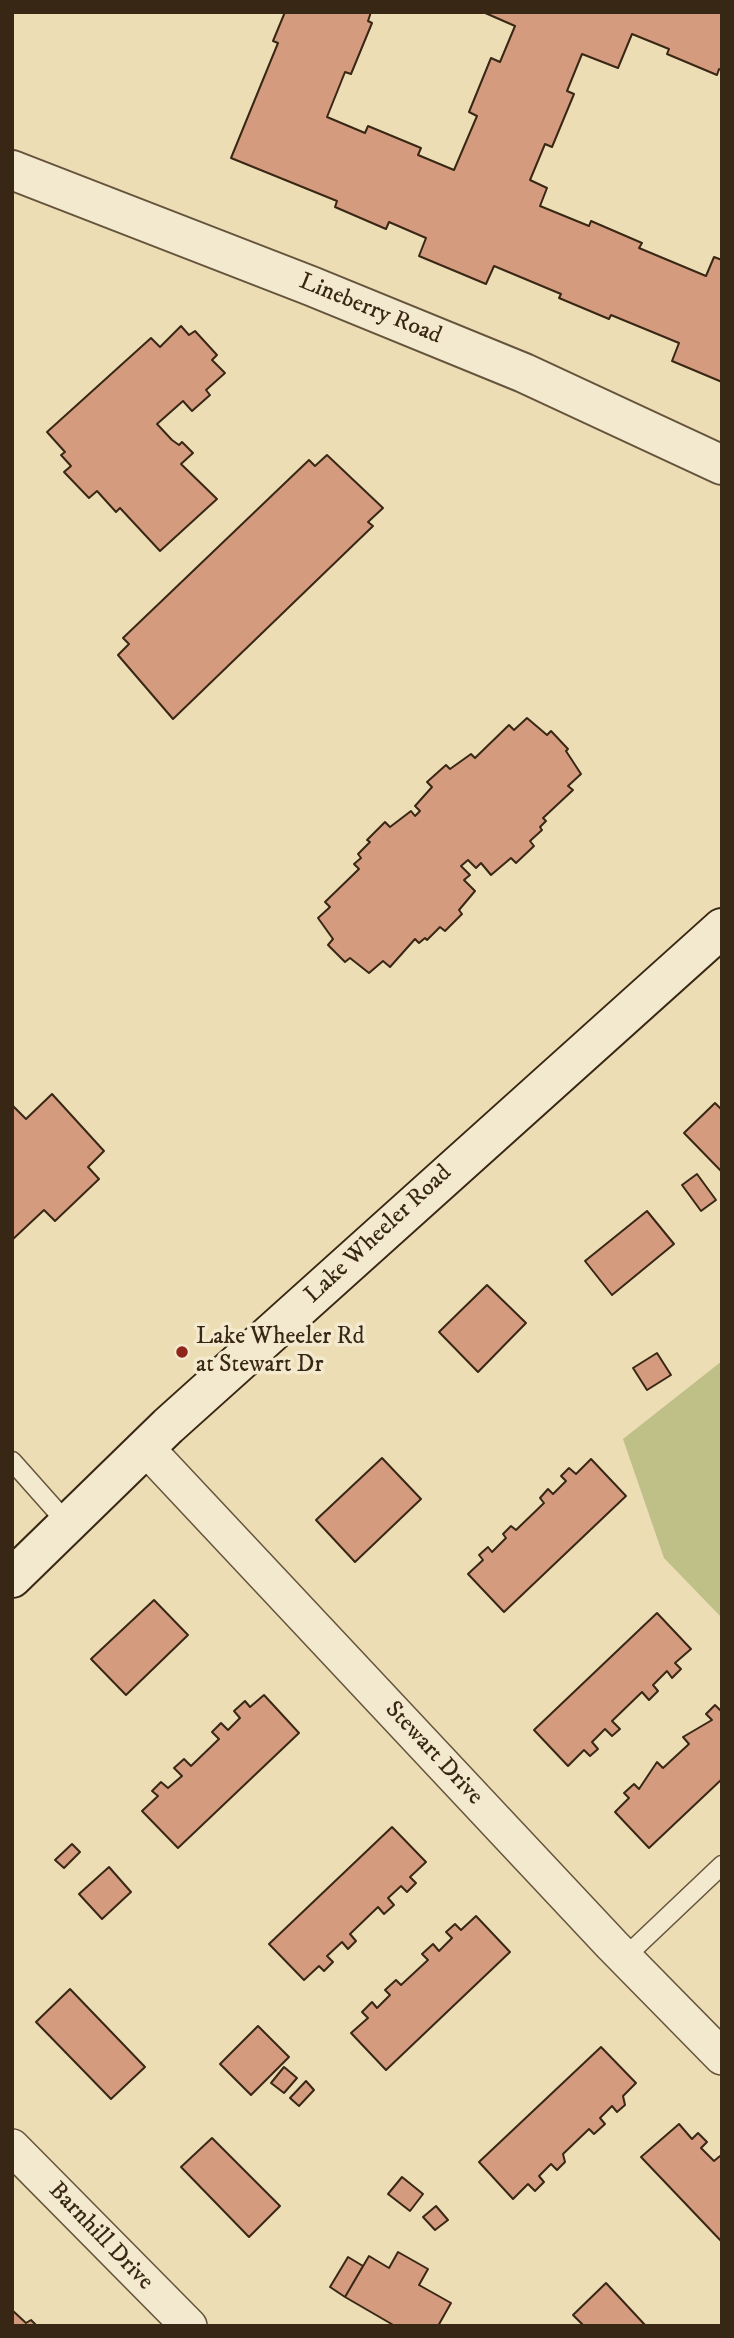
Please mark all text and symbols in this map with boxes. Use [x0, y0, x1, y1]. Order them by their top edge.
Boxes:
street label: Lineberry Road [295, 268, 445, 352]
street label: Lake Wheeler Road [300, 1160, 458, 1310]
place label: Lake Wheeler Rd at Stewart Dr [196, 1324, 364, 1380]
marker: Lake Wheeler Rd at Stewart Dr [174, 1344, 190, 1360]
street label: Stewart Drive [378, 1696, 488, 1812]
street label: Barnhill Drive [41, 2177, 159, 2297]

